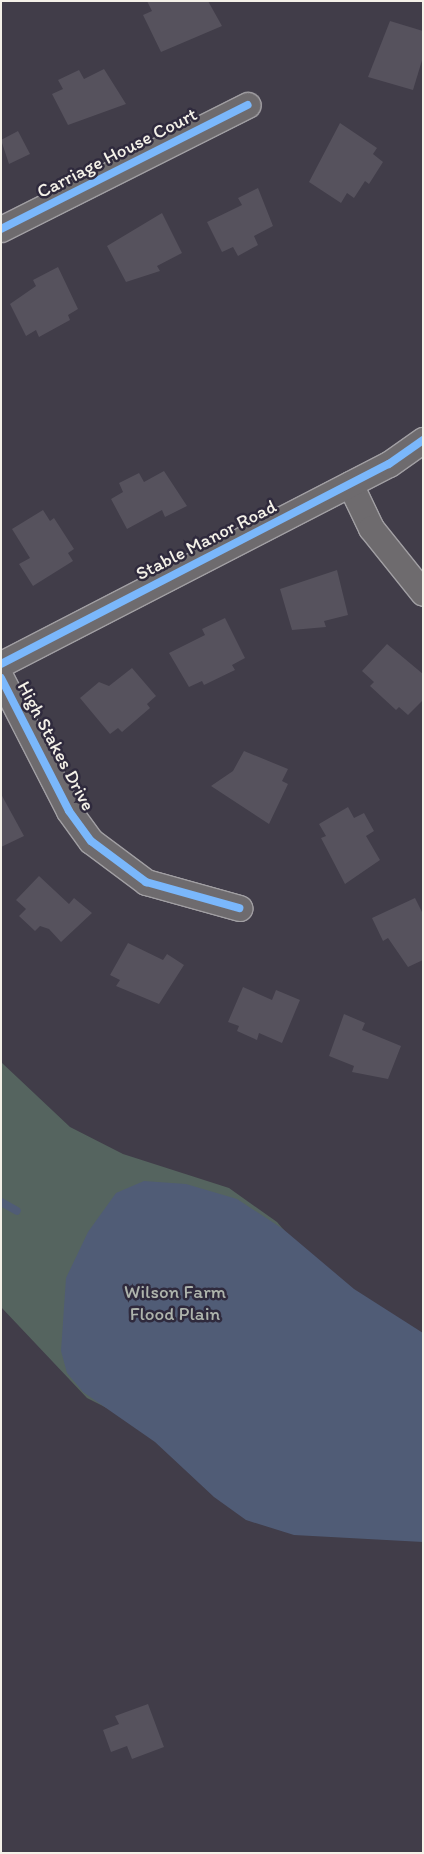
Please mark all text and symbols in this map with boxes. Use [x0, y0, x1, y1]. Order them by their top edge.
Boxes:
street label: Carriage House Court [33, 103, 201, 203]
street label: Stable Manor Road [132, 495, 280, 585]
street label: High Stakes Drive [12, 677, 100, 815]
park label: Wilson Farm Flood Plain [124, 1281, 226, 1325]

